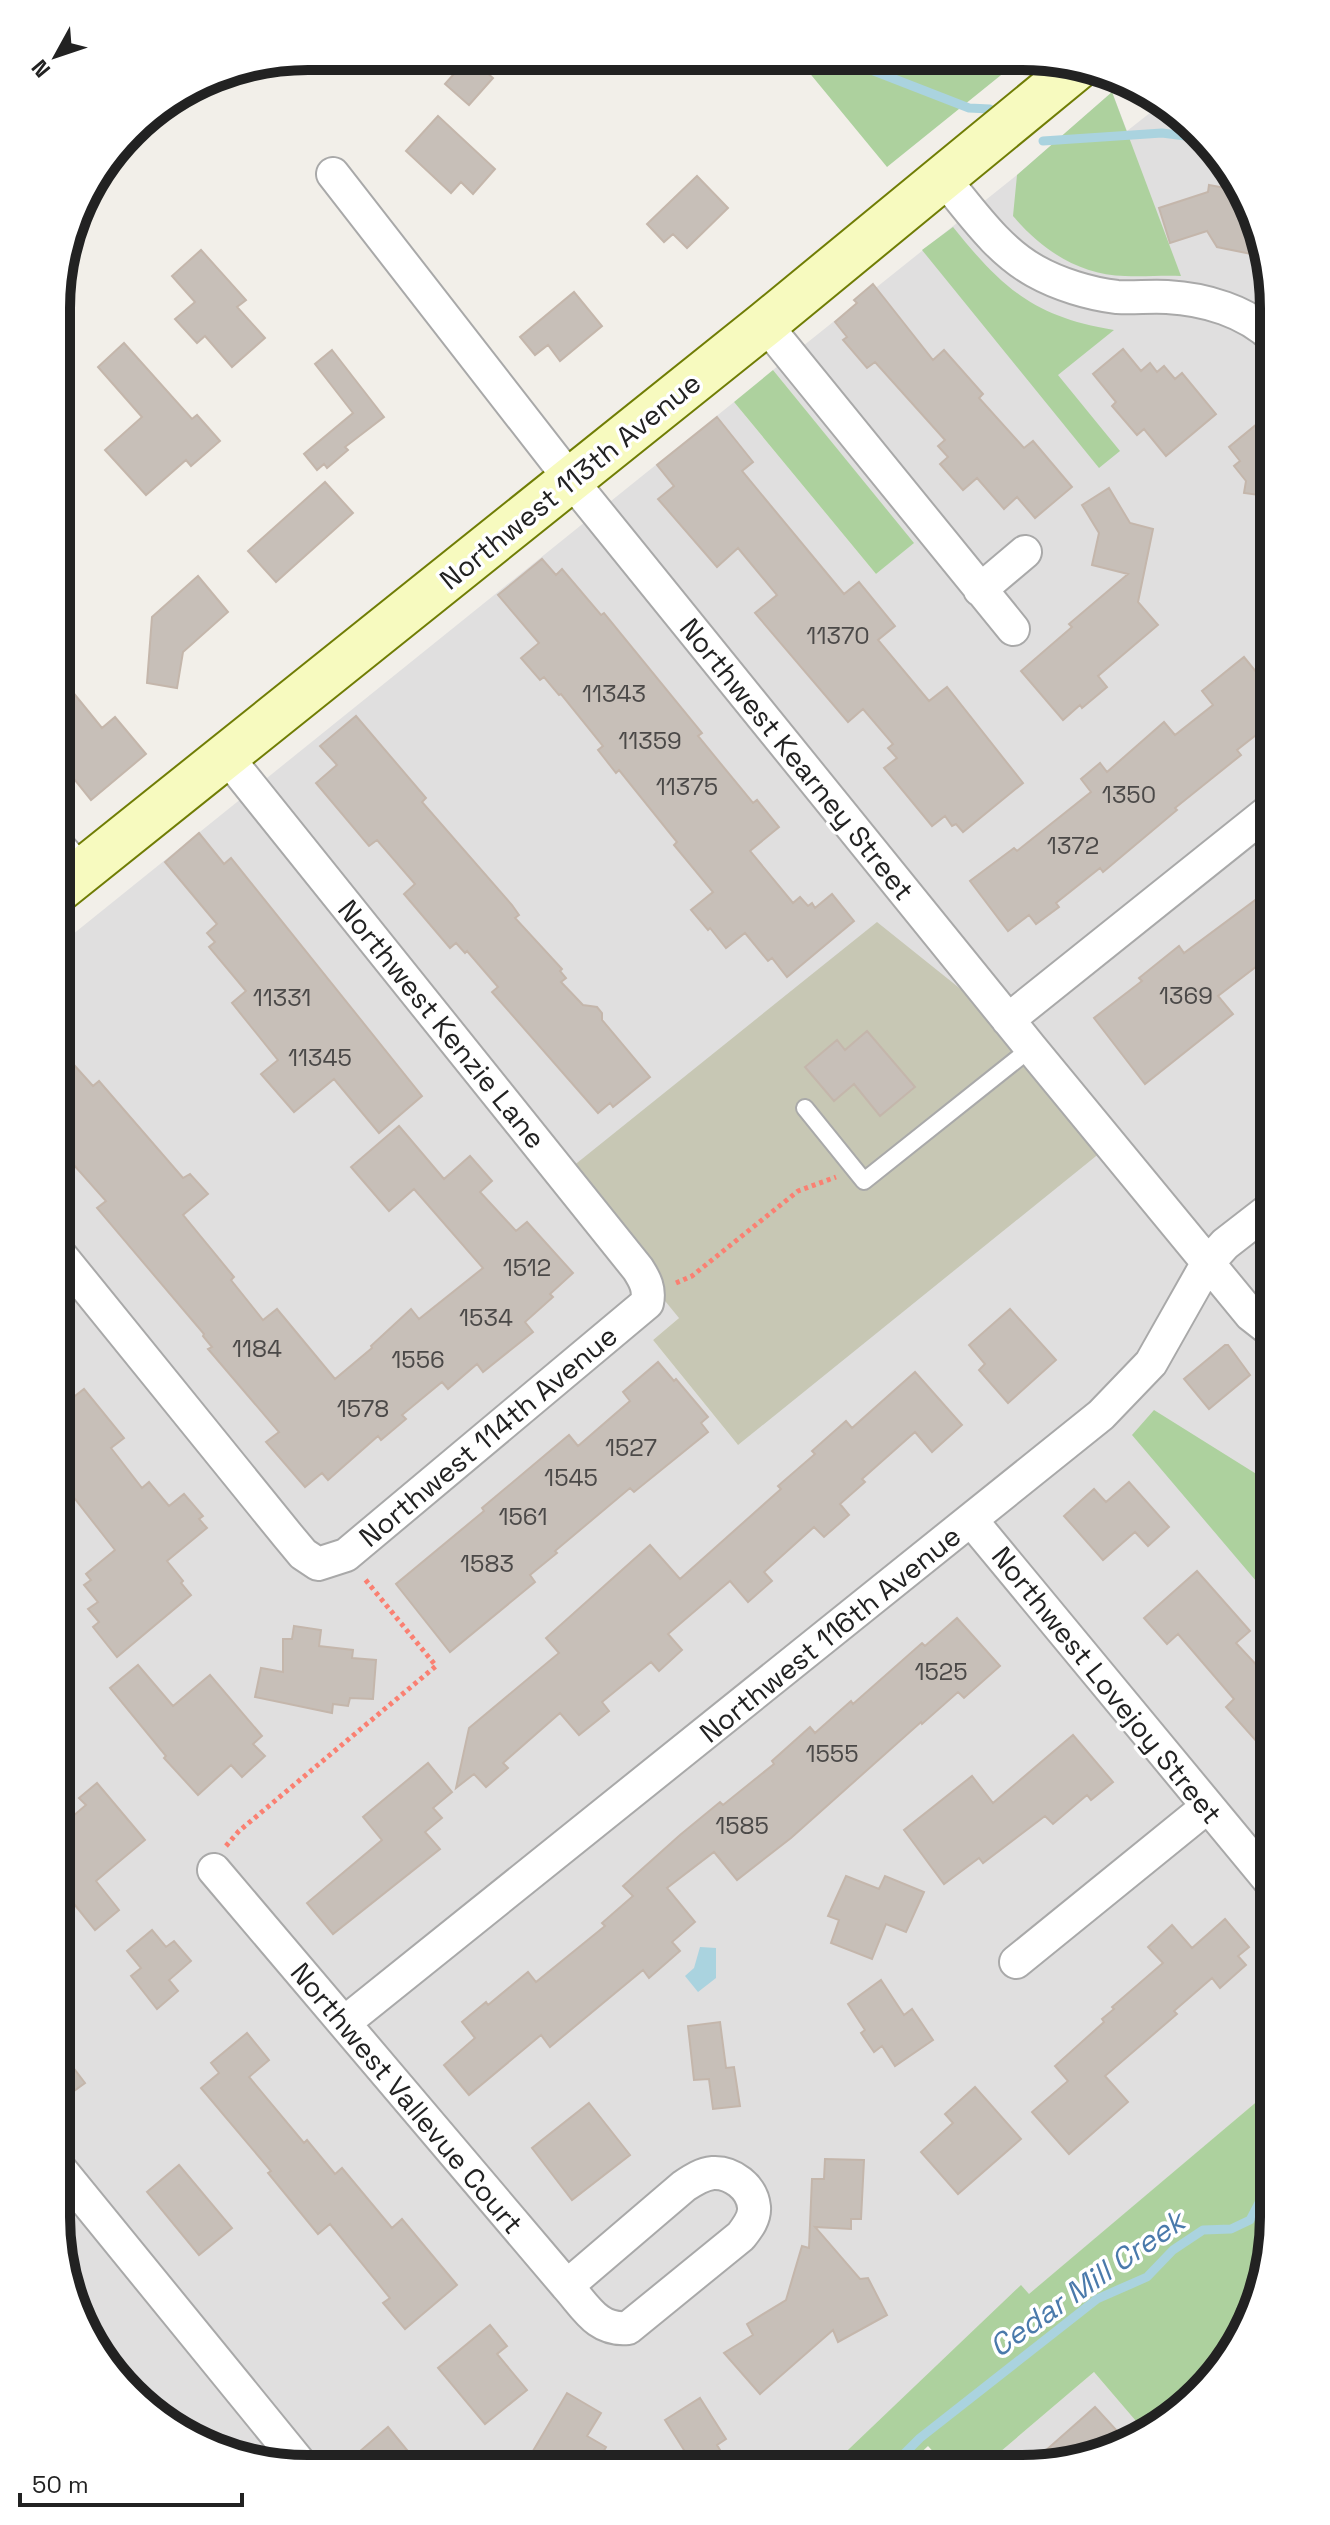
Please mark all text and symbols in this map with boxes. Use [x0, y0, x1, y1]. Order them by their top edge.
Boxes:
north arrow [16, 16, 96, 96]
text: N [25, 54, 56, 84]
street label: Northwest 113th Avenue [432, 365, 708, 597]
street label: Northwest Kearney Street [672, 611, 922, 907]
house number: 11370 [806, 620, 870, 651]
house number: 11343 [582, 678, 646, 709]
house number: 11359 [618, 725, 682, 756]
house number: 11375 [656, 771, 718, 802]
house number: 1350 [1102, 779, 1156, 810]
house number: 1372 [1047, 830, 1099, 861]
street label: Northwest Kenzie Lane [330, 892, 554, 1156]
house number: 1369 [1159, 980, 1213, 1011]
house number: 11331 [253, 982, 311, 1013]
house number: 11345 [288, 1042, 352, 1073]
house number: 1512 [503, 1252, 551, 1283]
house number: 1534 [459, 1302, 513, 1333]
street label: Northwest 114th Avenue [351, 1317, 625, 1555]
house number: 1184 [232, 1333, 282, 1364]
house number: 1556 [391, 1344, 445, 1375]
house number: 1578 [337, 1393, 389, 1424]
house number: 1527 [605, 1432, 657, 1463]
house number: 1545 [544, 1462, 598, 1493]
house number: 1561 [498, 1501, 548, 1532]
street label: Northwest 116th Avenue [692, 1517, 968, 1751]
street label: Northwest Lovejoy Street [984, 1539, 1230, 1831]
house number: 1583 [460, 1548, 514, 1579]
house number: 1525 [914, 1656, 968, 1687]
house number: 1555 [805, 1738, 859, 1769]
house number: 1585 [715, 1810, 769, 1841]
street label: Northwest Vallevue Court [283, 1955, 531, 2241]
water label: Cedar Mill Creek [981, 2200, 1194, 2366]
scale bar [20, 2457, 242, 2507]
text: 50 m [32, 2469, 89, 2500]

